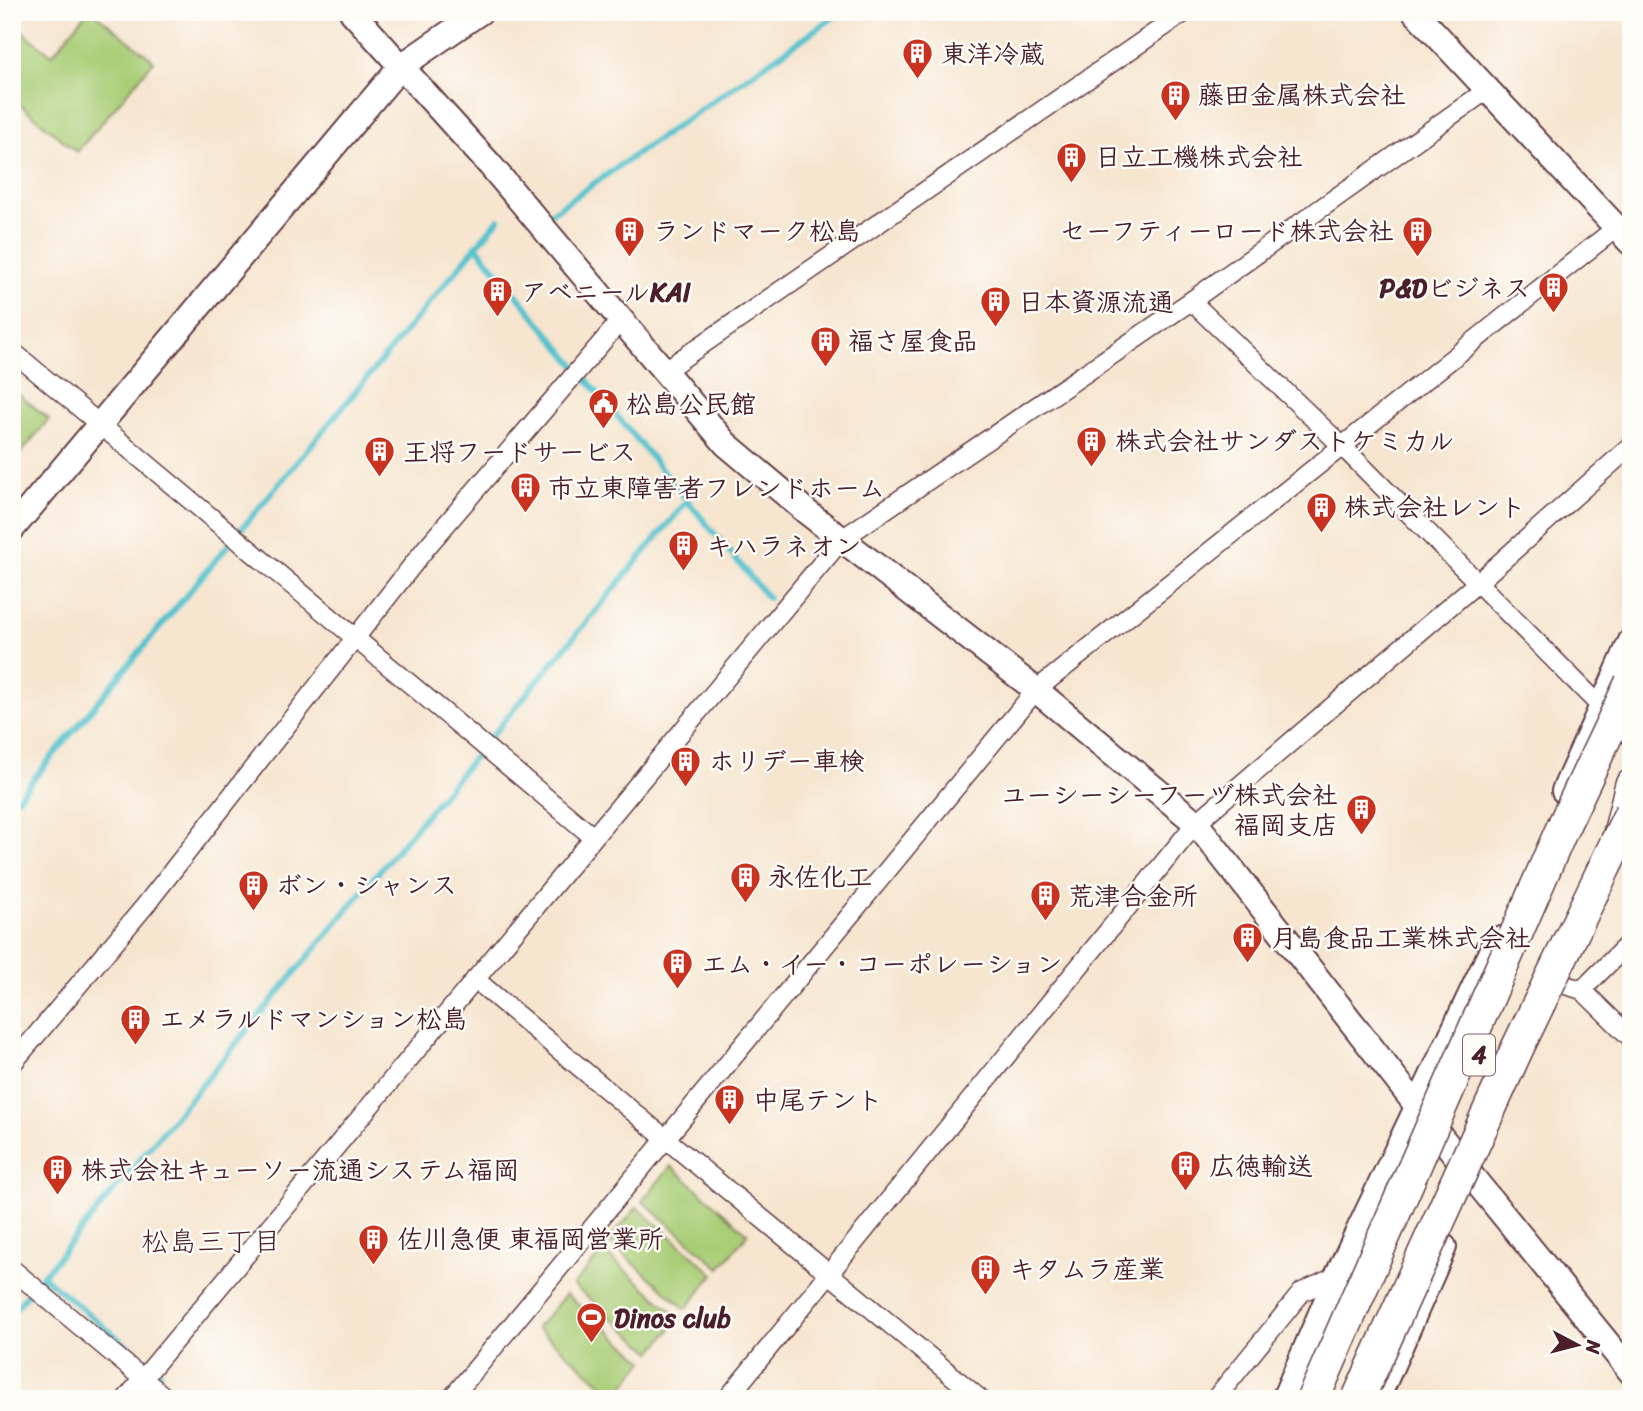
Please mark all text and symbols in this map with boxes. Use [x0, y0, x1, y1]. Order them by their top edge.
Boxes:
place label: 東洋冷蔵 [941, 31, 1045, 77]
building icon: 東洋冷蔵 [901, 37, 935, 81]
place label: 藤田金属株式会社 [1198, 72, 1406, 118]
building icon: 藤田金属株式会社 [1158, 78, 1192, 122]
place label: 日立工機株式会社 [1095, 134, 1303, 180]
building icon: 日立工機株式会社 [1055, 140, 1089, 184]
place label: ランドマーク松島 [653, 208, 861, 254]
place label: セーフティーロード株式会社 [1060, 208, 1394, 254]
building icon: ランドマーク松島 [613, 214, 647, 258]
building icon: セーフティーロード株式会社 [1400, 214, 1434, 258]
place label: P&Dビジネス [1379, 265, 1530, 311]
place label: アベニールKAI [521, 269, 692, 315]
building icon: P&Dビジネス [1536, 271, 1570, 315]
building icon: アベニールKAI [481, 275, 515, 319]
place label: 日本資源流通 [1018, 279, 1174, 325]
building icon: 日本資源流通 [978, 285, 1012, 329]
place label: 福さ屋食品 [848, 318, 978, 364]
building icon: 福さ屋食品 [808, 324, 842, 368]
place label: 松島公民館 [626, 381, 756, 427]
public building icon: 松島公民館 [586, 387, 620, 431]
place label: 株式会社サンダストケミカル [1115, 418, 1455, 464]
building icon: 株式会社サンダストケミカル [1075, 424, 1109, 468]
place label: 王将フードサービス [403, 429, 636, 475]
building icon: 王将フードサービス [363, 435, 397, 479]
place label: 市立東障害者フレンドホーム [548, 465, 885, 511]
building icon: 市立東障害者フレンドホーム [508, 471, 542, 515]
place label: 株式会社レント [1344, 484, 1526, 530]
building icon: 株式会社レント [1304, 490, 1338, 534]
place label: キハラネオン [706, 523, 861, 569]
building icon: キハラネオン [666, 529, 700, 573]
place label: ホリデー車検 [709, 738, 864, 784]
building icon: ホリデー車検 [669, 744, 703, 788]
place label: ユーシーシーフーヅ株式会社 福岡支店 [1001, 772, 1338, 848]
building icon: ユーシーシーフーヅ株式会社 福岡支店 [1344, 793, 1378, 837]
place label: 永佐化工 [768, 854, 872, 900]
building icon: 永佐化工 [728, 860, 762, 904]
place label: ボン・シャンス [276, 862, 457, 908]
building icon: ボン・シャンス [236, 868, 270, 912]
place label: 荒津合金所 [1068, 873, 1198, 919]
building icon: 荒津合金所 [1028, 879, 1062, 923]
place label: 月島食品工業株式会社 [1271, 915, 1531, 961]
building icon: 月島食品工業株式会社 [1231, 921, 1265, 965]
place label: エム・イー・コーポレーション [701, 941, 1062, 987]
building icon: エム・イー・コーポレーション [661, 947, 695, 991]
place label: エメラルドマンション松島 [159, 996, 468, 1042]
building icon: エメラルドマンション松島 [119, 1002, 153, 1046]
road number: 4 [1463, 1035, 1495, 1076]
place label: 中尾テント [753, 1077, 883, 1123]
building icon: 中尾テント [713, 1083, 747, 1127]
place label: 広徳輸送 [1209, 1143, 1313, 1189]
place label: 株式会社キューソー流通システム福岡 [81, 1147, 519, 1193]
building icon: 広徳輸送 [1169, 1149, 1203, 1193]
building icon: 株式会社キューソー流通システム福岡 [41, 1153, 75, 1197]
place label: 佐川急便 東福岡営業所 [397, 1216, 664, 1262]
district label: 松島三丁目 [141, 1217, 281, 1266]
building icon: 佐川急便 東福岡営業所 [357, 1222, 391, 1266]
place label: キタムラ産業 [1009, 1246, 1164, 1292]
building icon: キタムラ産業 [969, 1252, 1003, 1296]
place label: Dinos club [614, 1295, 731, 1341]
sports icon: Dinos club [574, 1301, 608, 1345]
north arrow [1542, 1310, 1612, 1380]
text: N [1576, 1337, 1611, 1356]

